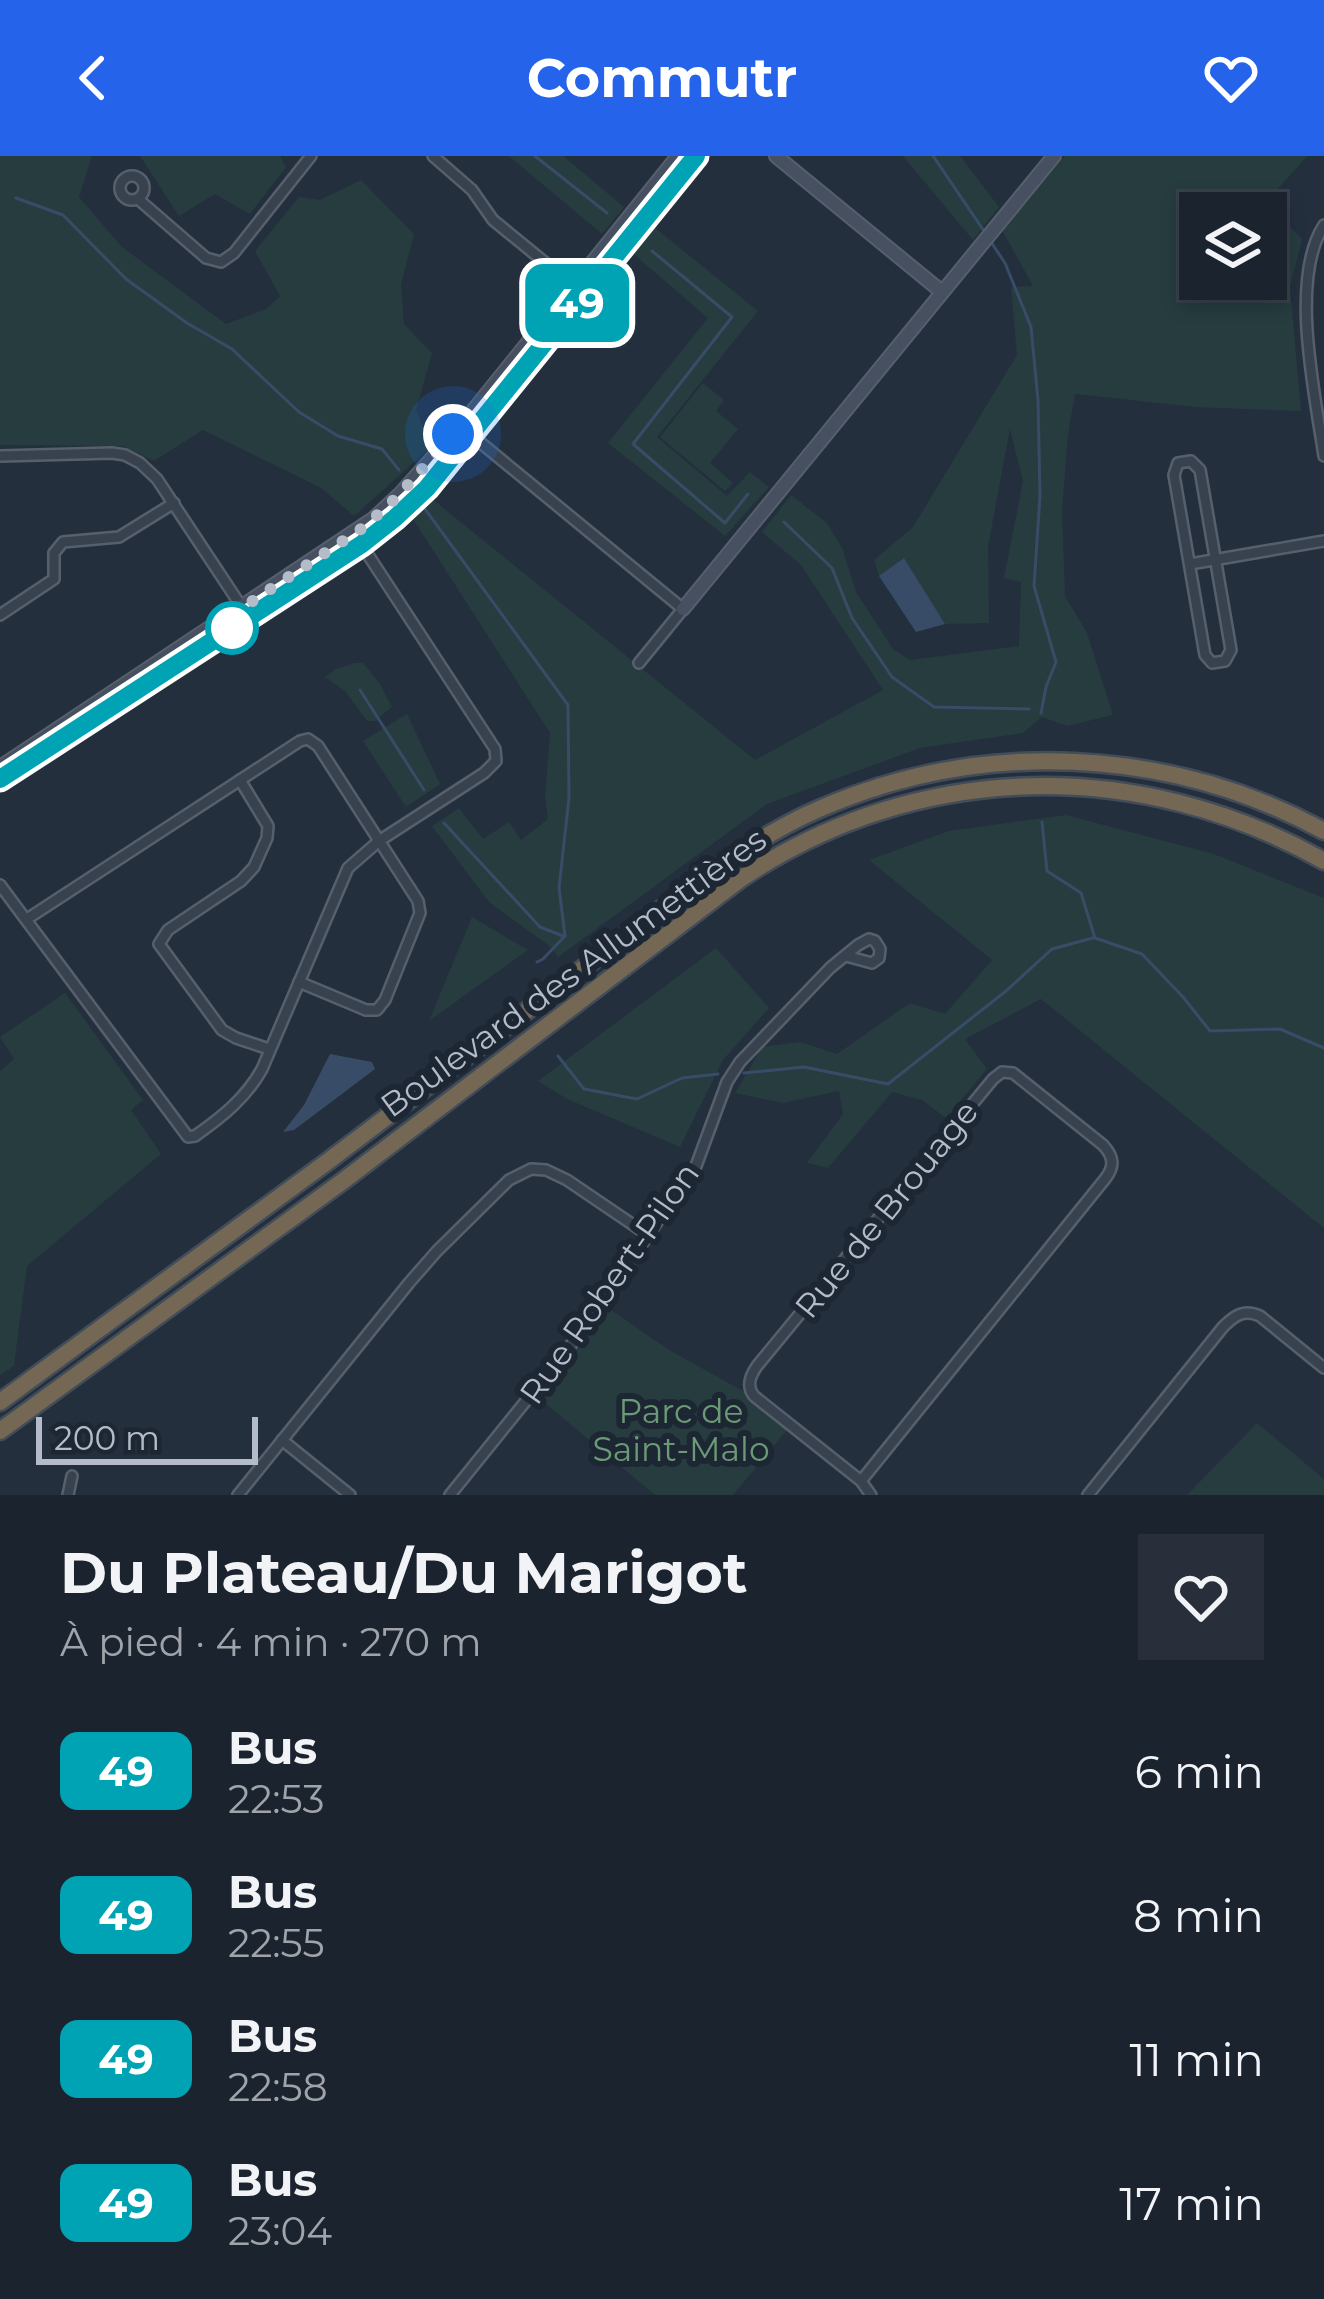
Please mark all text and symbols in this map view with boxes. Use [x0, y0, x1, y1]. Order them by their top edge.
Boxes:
icon: back [60, 45, 126, 111]
text: Commutr [527, 45, 797, 111]
icon: heart [1198, 45, 1264, 111]
map controls [1179, 192, 1287, 300]
button: layers [1179, 192, 1287, 300]
line badge: 49 [523, 264, 631, 342]
text: 49 [549, 277, 605, 329]
your location [423, 404, 483, 464]
unlabelled marker [207, 603, 257, 653]
street label: Boulevard des Allumettières [373, 819, 773, 1125]
street label: Rue de Brouage [786, 1092, 986, 1326]
street label: Rue Robert-Pilon [511, 1155, 707, 1411]
park label: Parc de Saint-Malo [592, 1391, 770, 1469]
scale bar [36, 1411, 258, 1464]
text: 200 m [54, 1418, 160, 1458]
button: heart [1138, 1534, 1264, 1660]
text: Du Plateau/Du Marigot [60, 1538, 748, 1607]
text: À pied · 4 min · 270 m [60, 1618, 482, 1666]
text: Bus [228, 1720, 317, 1775]
text: 6 min [1135, 1744, 1264, 1799]
text: 49 [98, 1745, 154, 1797]
text: 22:53 [228, 1775, 324, 1823]
text: Bus [228, 1864, 317, 1919]
text: 8 min [1133, 1888, 1264, 1943]
text: 49 [98, 1889, 154, 1941]
text: 22:55 [228, 1919, 325, 1967]
text: Bus [228, 2008, 317, 2063]
text: 11 min [1129, 2032, 1264, 2087]
text: 49 [98, 2033, 154, 2085]
text: 22:58 [228, 2063, 328, 2111]
text: Bus [228, 2152, 317, 2207]
text: 17 min [1119, 2176, 1264, 2231]
text: 49 [98, 2177, 154, 2229]
text: 23:04 [228, 2207, 332, 2255]

